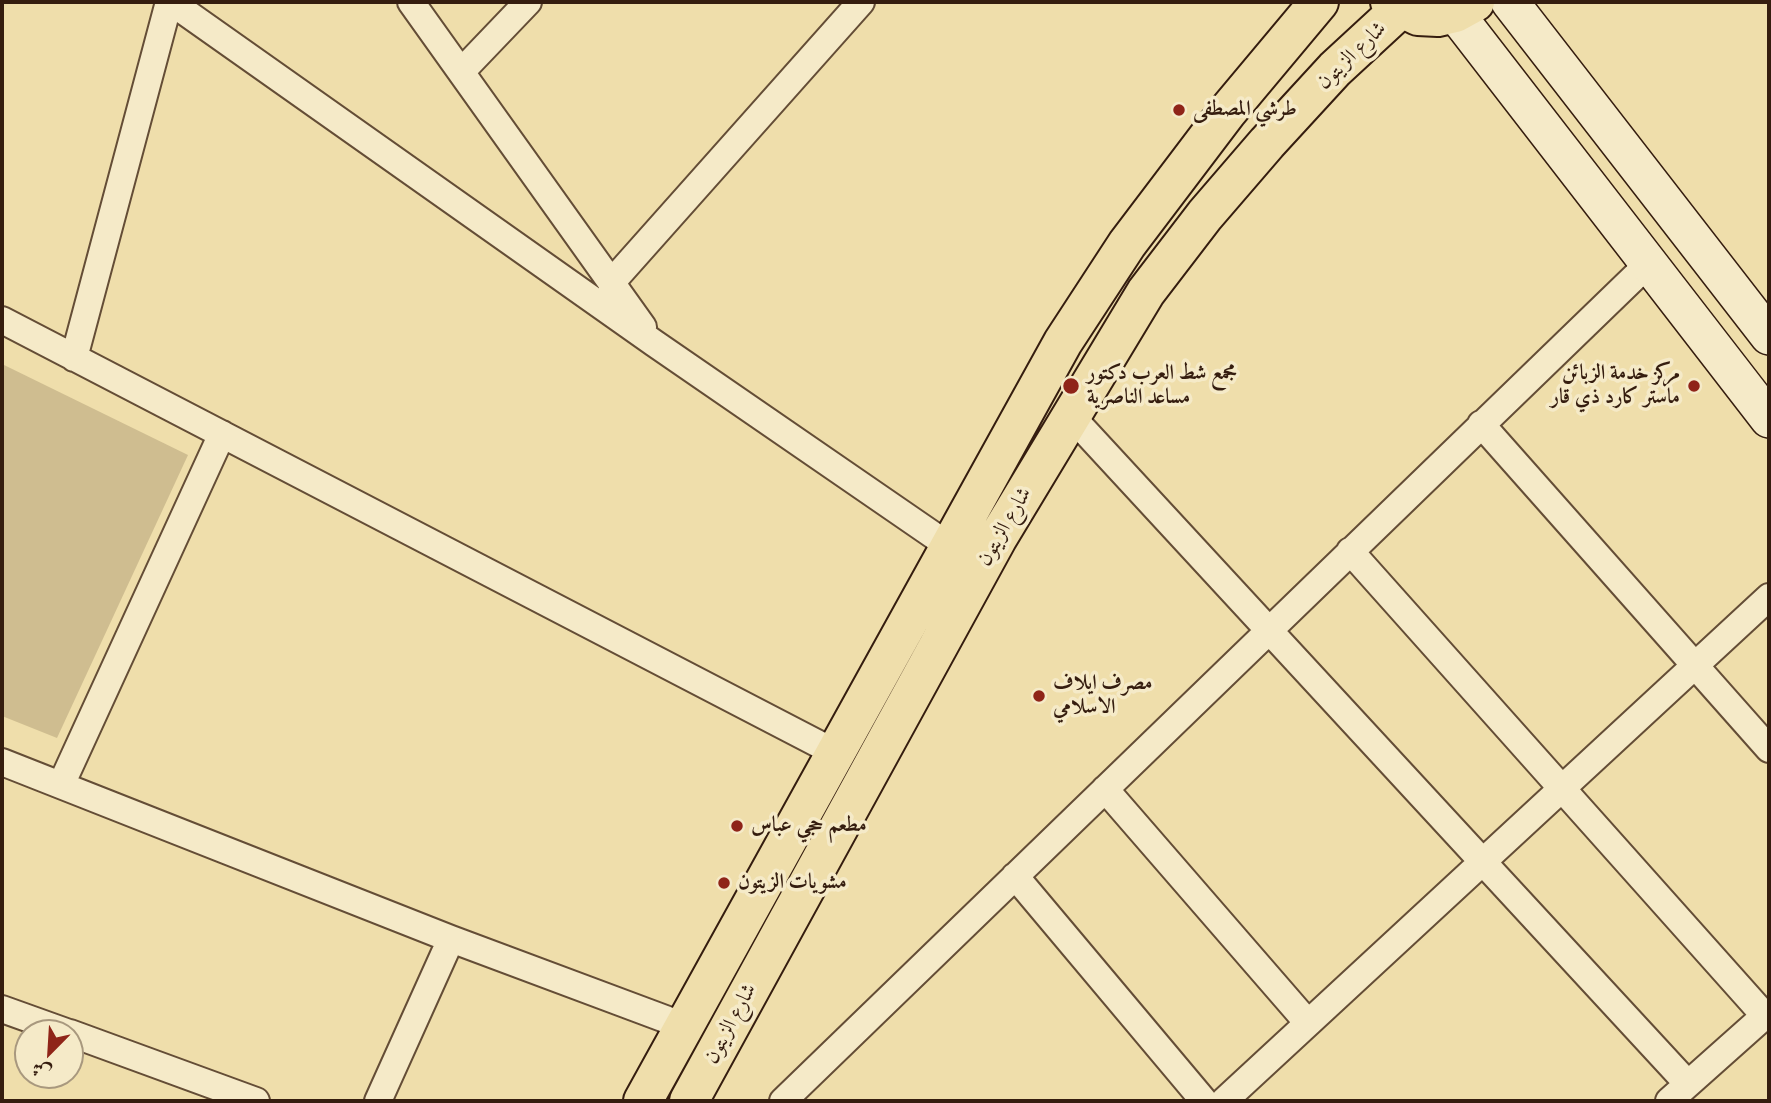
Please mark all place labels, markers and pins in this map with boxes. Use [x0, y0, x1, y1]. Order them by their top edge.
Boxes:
place label: طرشي المصطفى [1193, 97, 1297, 123]
marker: طرشي المصطفى [1171, 102, 1187, 118]
place label: مجمع شط العرب دكتور مساعد الناصرية [1087, 361, 1237, 411]
place label: مركز خدمة الزبائن ماستر كارد ذي قار [1551, 361, 1680, 411]
marker: مجمع شط العرب دكتور مساعد الناصرية [1061, 376, 1081, 396]
marker: مركز خدمة الزبائن ماستر كارد ذي قار [1686, 378, 1702, 394]
place label: مصرف ايلاف الاسلامي [1053, 671, 1152, 721]
marker: مصرف ايلاف الاسلامي [1031, 688, 1047, 704]
place label: مطعم حجي عباس [751, 813, 867, 839]
marker: مطعم حجي عباس [729, 818, 745, 834]
place label: مشويات الزيتون [738, 870, 847, 896]
marker: مشويات الزيتون [716, 875, 732, 891]

